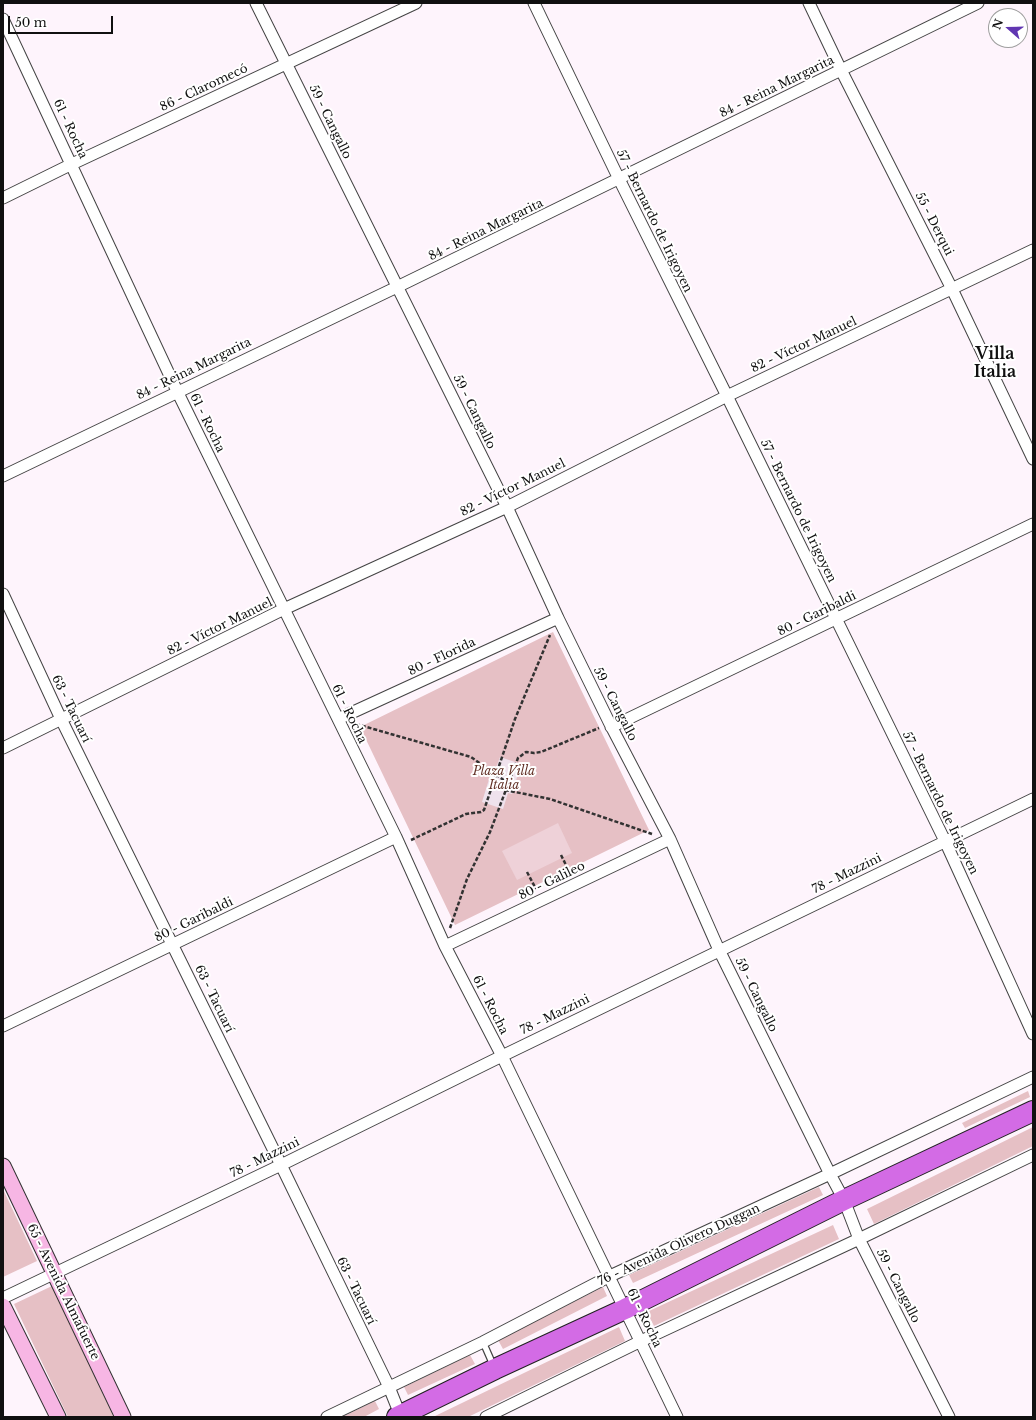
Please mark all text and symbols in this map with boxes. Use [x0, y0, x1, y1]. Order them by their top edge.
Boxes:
scale bar [10, 8, 115, 34]
north arrow [988, 8, 1028, 48]
text: 50 m [15, 15, 47, 30]
text: N [989, 17, 1006, 31]
street label: 84 - Reina Margarita [717, 53, 837, 121]
street label: 86 - Claromecó [158, 61, 250, 115]
street label: 59 - Cangallo [306, 82, 354, 162]
street label: 61 - Rocha [50, 97, 90, 161]
street label: 57 - Bernardo de Irigoyen [613, 147, 695, 295]
street label: 55 - Derqui [912, 190, 956, 258]
street label: 84 - Reina Margarita [426, 196, 546, 264]
street label: 82 - Víctor Manuel [749, 314, 859, 376]
street label: 84 - Reina Margarita [134, 335, 254, 403]
district label: Villa Italia [974, 344, 1016, 382]
street label: 59 - Cangallo [450, 372, 498, 452]
street label: 61 - Rocha [186, 391, 228, 455]
street label: 57 - Bernardo de Irigoyen [757, 437, 839, 585]
street label: 82 - Víctor Manuel [458, 456, 568, 520]
street label: 80 - Garibaldi [775, 589, 859, 639]
street label: 82 - Víctor Manuel [165, 595, 275, 659]
street label: 80 - Florida [406, 635, 478, 679]
street label: 59 - Cangallo [590, 665, 640, 743]
street label: 63 - Tacuarí [48, 673, 94, 745]
street label: 61 - Rocha [328, 682, 370, 746]
street label: 57 - Bernardo de Irigoyen [899, 729, 981, 877]
park label: Plaza Villa Italia [473, 765, 535, 793]
street label: 78 - Mazzini [810, 851, 884, 897]
street label: 80 - Galileo [516, 859, 588, 903]
street label: 80 - Garibaldi [152, 895, 236, 945]
street label: 59 - Cangallo [732, 955, 780, 1035]
street label: 63 - Tacuarí [191, 963, 237, 1035]
street label: 61 - Rocha [469, 973, 511, 1037]
street label: 78 - Mazzini [518, 992, 592, 1038]
street label: 78 - Mazzini [228, 1135, 302, 1181]
street label: 76 - Avenida Olivero Duggan [596, 1201, 762, 1289]
street label: 65 - Avenida Almafuerte [24, 1222, 102, 1362]
street label: 59 - Cangallo [873, 1247, 923, 1325]
street label: 63 - Tacuarí [333, 1255, 379, 1327]
street label: 61 - Rocha [623, 1286, 665, 1350]

